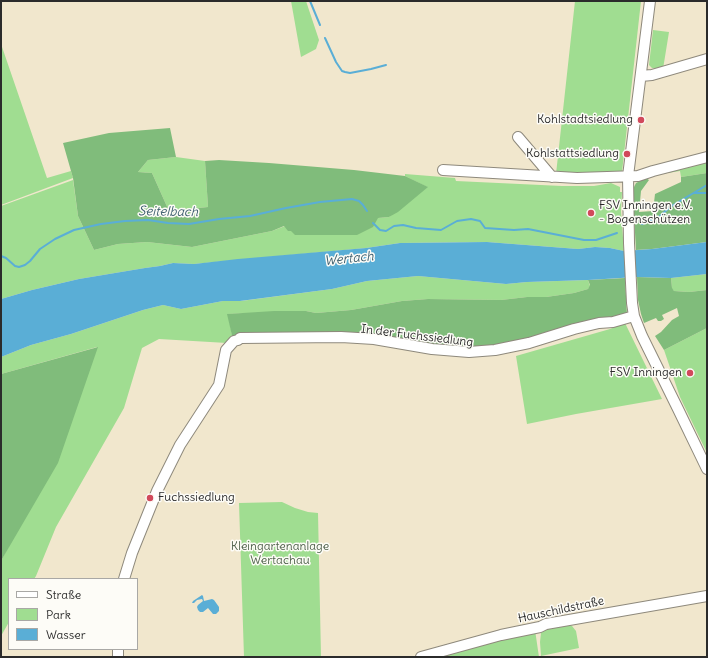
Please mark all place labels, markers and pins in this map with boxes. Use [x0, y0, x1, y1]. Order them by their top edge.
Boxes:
place label: Kohlstadtsiedlung [537, 113, 633, 127]
marker: Kohlstadtsiedlung [636, 115, 646, 125]
place label: Kohlstattsiedlung [526, 147, 619, 161]
marker: Kohlstattsiedlung [622, 149, 632, 159]
place label: FSV Inningen e.V. - Bogenschützen [599, 199, 692, 227]
marker: FSV Inningen e.V. - Bogenschützen [586, 208, 596, 218]
place label: FSV Inningen [609, 366, 682, 380]
marker: FSV Inningen [685, 368, 695, 378]
place label: Fuchssiedlung [158, 491, 235, 505]
marker: Fuchssiedlung [145, 493, 155, 503]

